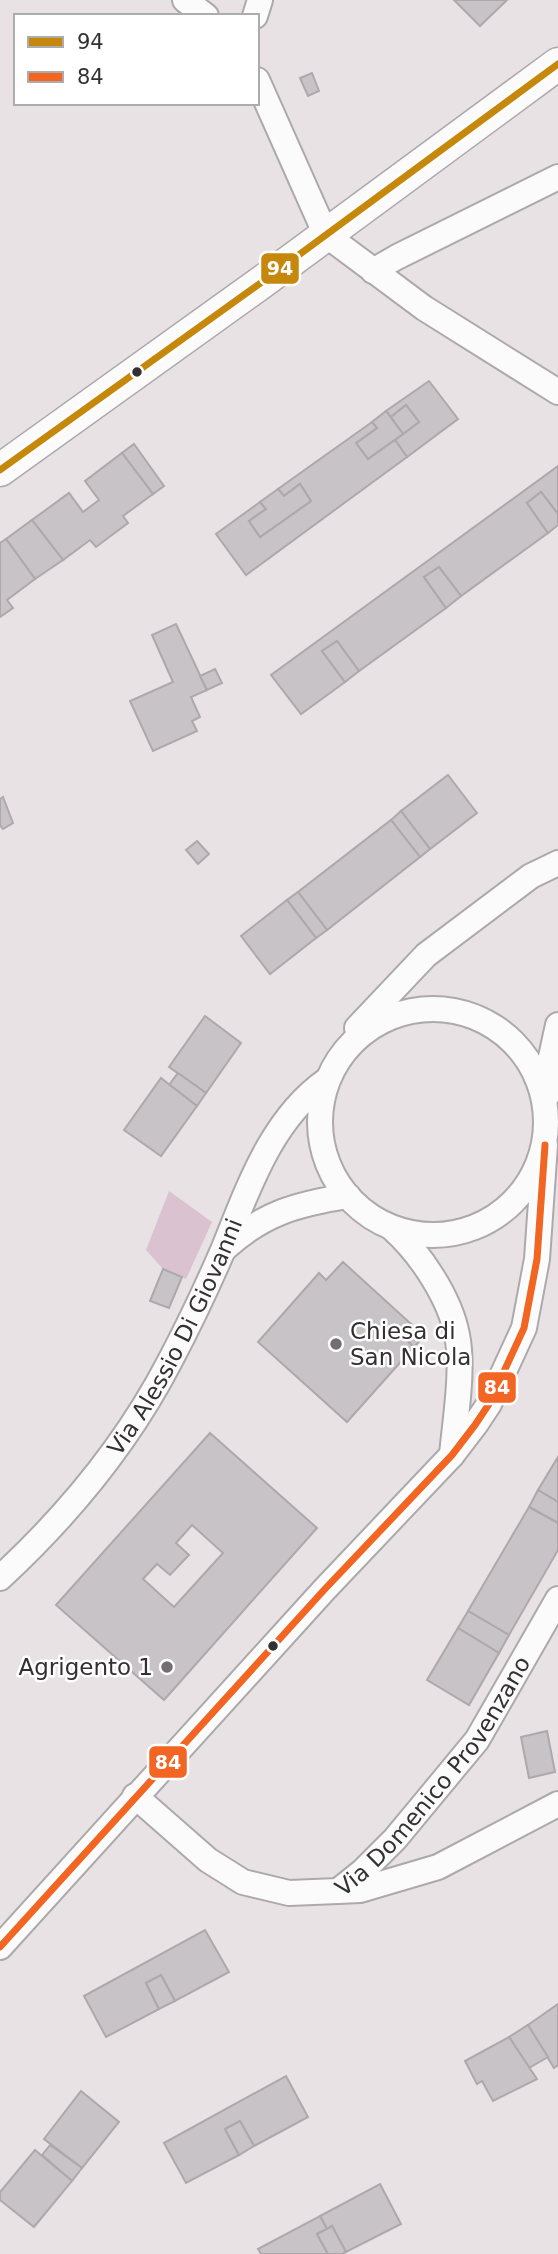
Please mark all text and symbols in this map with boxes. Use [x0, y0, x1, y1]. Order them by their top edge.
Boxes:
legend [14, 14, 259, 105]
text: 94 [77, 30, 104, 54]
text: 84 [77, 65, 104, 89]
line badge: 94 [260, 252, 300, 285]
text: 94 [267, 257, 293, 279]
unlabelled marker [130, 365, 144, 379]
street label: Via Alessio Di Giovanni [102, 1215, 247, 1460]
place label: Chiesa di San Nicola [350, 1318, 471, 1370]
marker: Chiesa di San Nicola [328, 1336, 344, 1352]
line badge: 84 [477, 1371, 517, 1404]
text: 84 [484, 1376, 510, 1398]
unlabelled marker [266, 1639, 280, 1653]
street label: Via Domenico Provenzano [330, 1652, 535, 1901]
place label: Agrigento 1 [18, 1654, 153, 1680]
marker: Agrigento 1 [159, 1659, 175, 1675]
line badge: 84 [148, 1745, 188, 1779]
text: 84 [155, 1751, 181, 1773]

